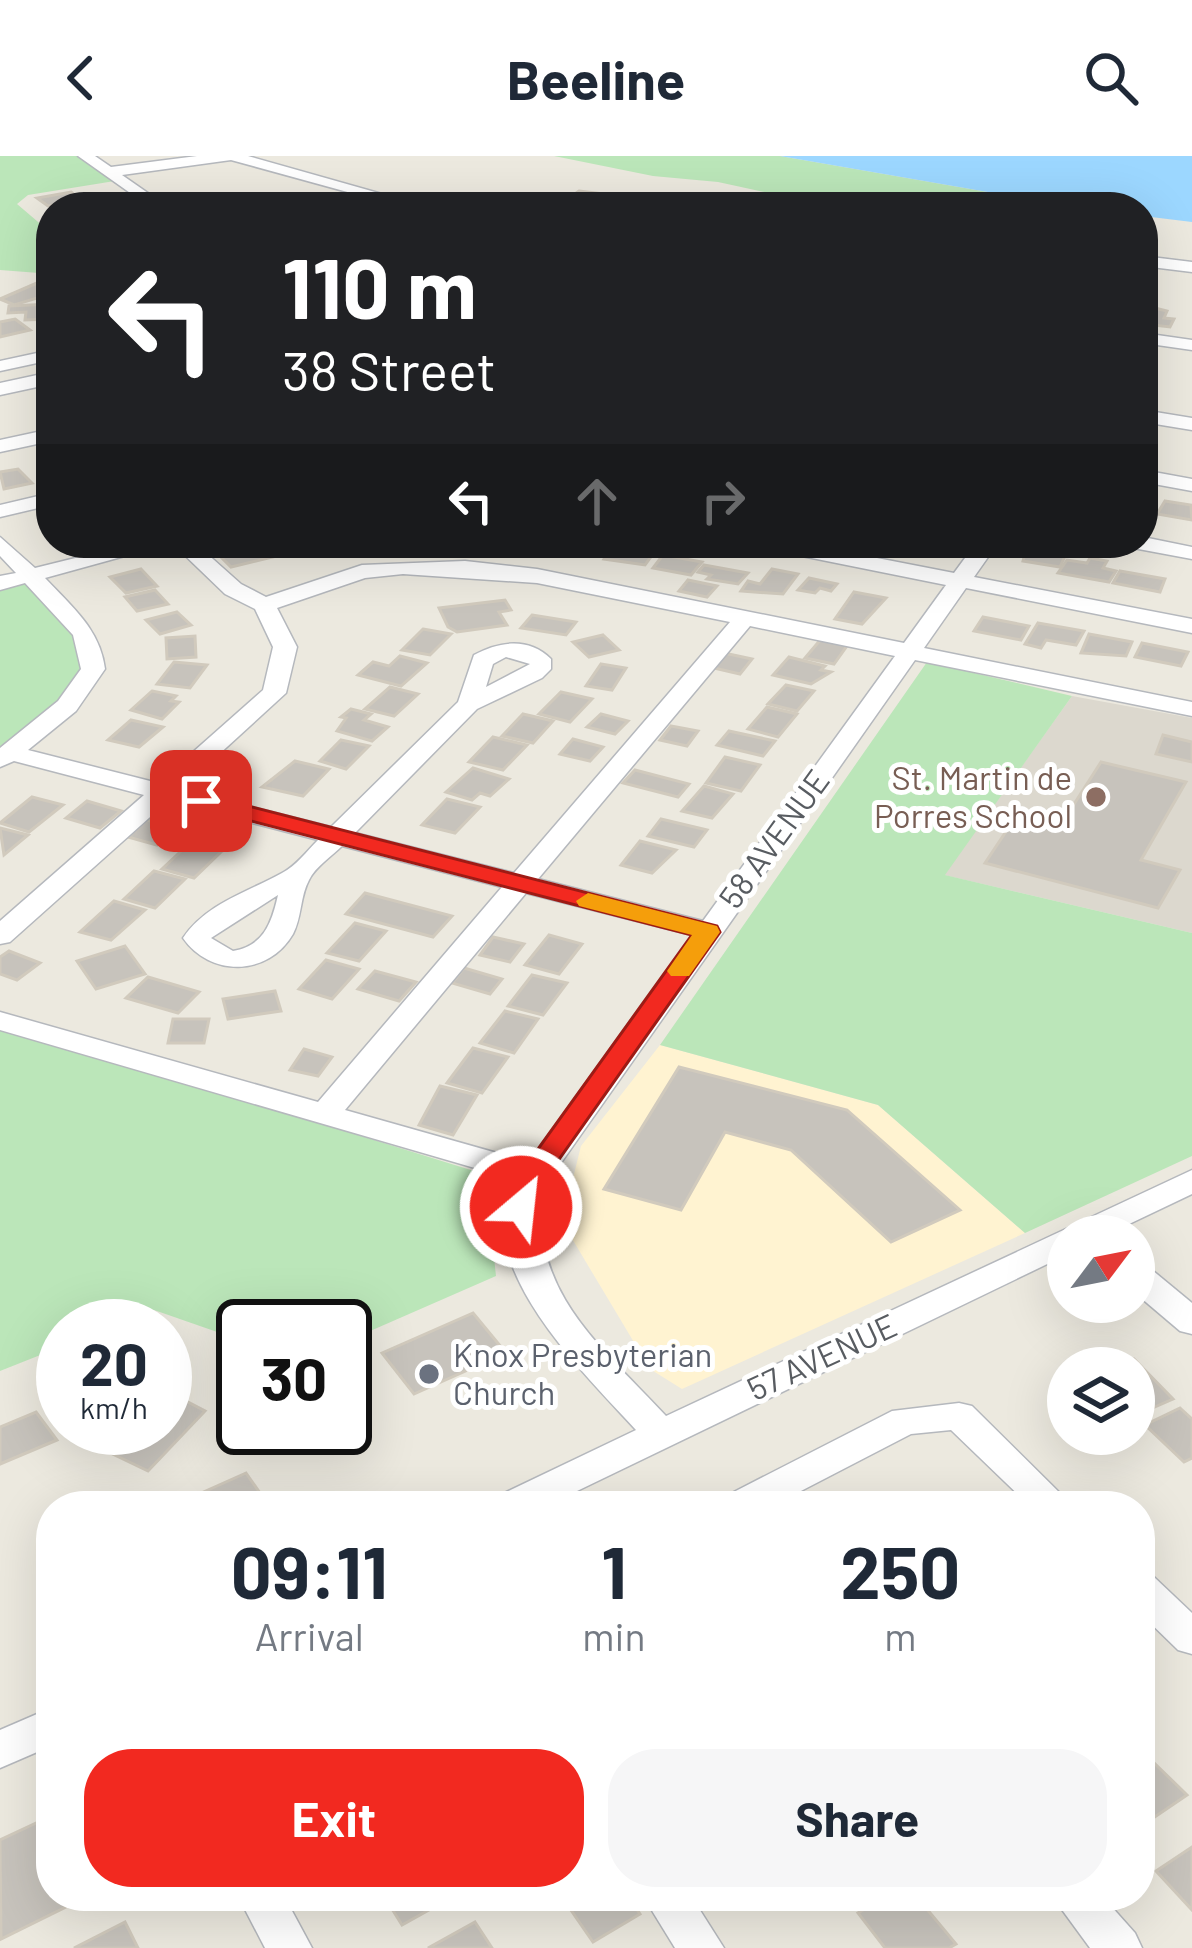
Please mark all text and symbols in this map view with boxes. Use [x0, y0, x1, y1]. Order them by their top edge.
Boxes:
icon: back [48, 45, 114, 111]
icon: search [1078, 45, 1144, 111]
text: Beeline [507, 46, 685, 111]
text: 110 m [282, 235, 477, 336]
icon: left [84, 240, 240, 396]
text: 38 Street [282, 337, 496, 402]
icon: left [438, 468, 504, 534]
icon: ahead [564, 468, 630, 534]
icon: right [690, 468, 756, 534]
pin [150, 750, 252, 852]
place label: St. Martin de Porres School [874, 757, 1072, 835]
street label: 58 AVENUE [709, 761, 837, 916]
icon: arrive [168, 768, 234, 834]
marker: St. Martin de Porres School [1083, 784, 1109, 810]
position arrow [458, 1144, 584, 1270]
north arrow [1047, 1215, 1155, 1323]
map controls [1047, 1215, 1155, 1455]
speed limit sign: 30 [216, 1299, 372, 1455]
street label: 57 AVENUE [741, 1304, 903, 1408]
text: 20 [80, 1326, 148, 1398]
place label: Knox Presbyterian Church [453, 1334, 712, 1412]
button: layers [1047, 1347, 1155, 1455]
marker: Knox Presbyterian Church [416, 1361, 442, 1387]
text: km/h [80, 1389, 148, 1425]
text: 09:11 [231, 1527, 388, 1613]
text: 1 [601, 1527, 627, 1613]
text: 250 [840, 1527, 960, 1613]
text: Arrival [255, 1612, 364, 1659]
text: min [582, 1612, 646, 1659]
text: m [884, 1612, 916, 1659]
button: Exit [84, 1749, 584, 1887]
button: Share [608, 1749, 1107, 1887]

